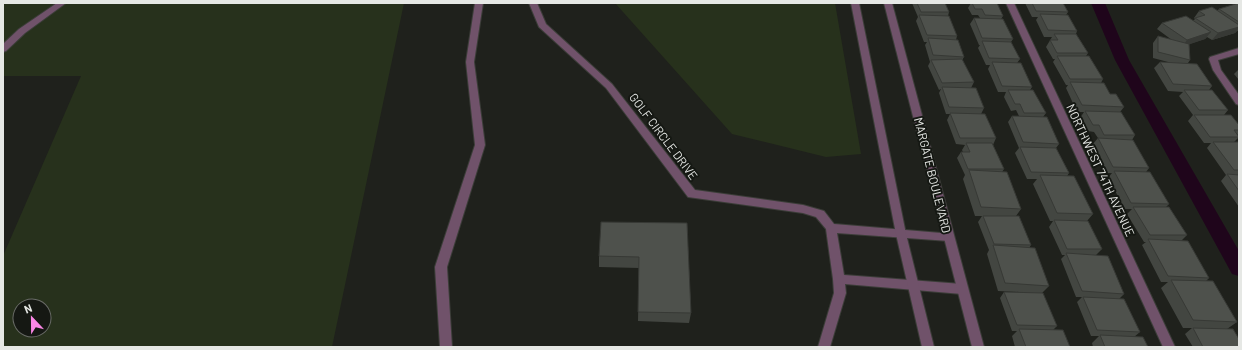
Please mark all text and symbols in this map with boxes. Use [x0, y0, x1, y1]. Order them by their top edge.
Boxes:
street label: GOLF CIRCLE DRIVE [627, 90, 701, 182]
street label: NORTHWEST 74TH AVENUE [1064, 102, 1138, 238]
street label: MARGATE BOULEVARD [912, 116, 954, 234]
north arrow [12, 298, 52, 338]
text: N [22, 301, 34, 316]

